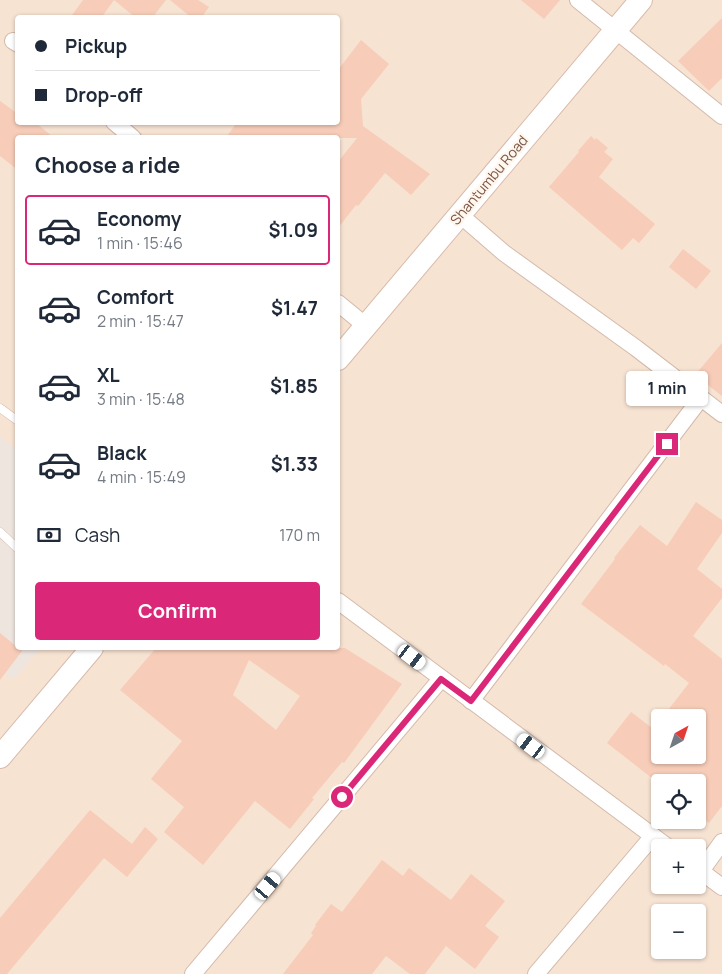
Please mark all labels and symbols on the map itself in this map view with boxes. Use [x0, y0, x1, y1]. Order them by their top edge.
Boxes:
street label: Shantumbu Road [446, 131, 532, 228]
callout: 1 min [626, 372, 708, 406]
route end [656, 433, 678, 455]
car [395, 642, 428, 672]
north arrow [651, 709, 706, 764]
car [514, 731, 547, 761]
route start [331, 786, 353, 808]
car [252, 870, 283, 902]

